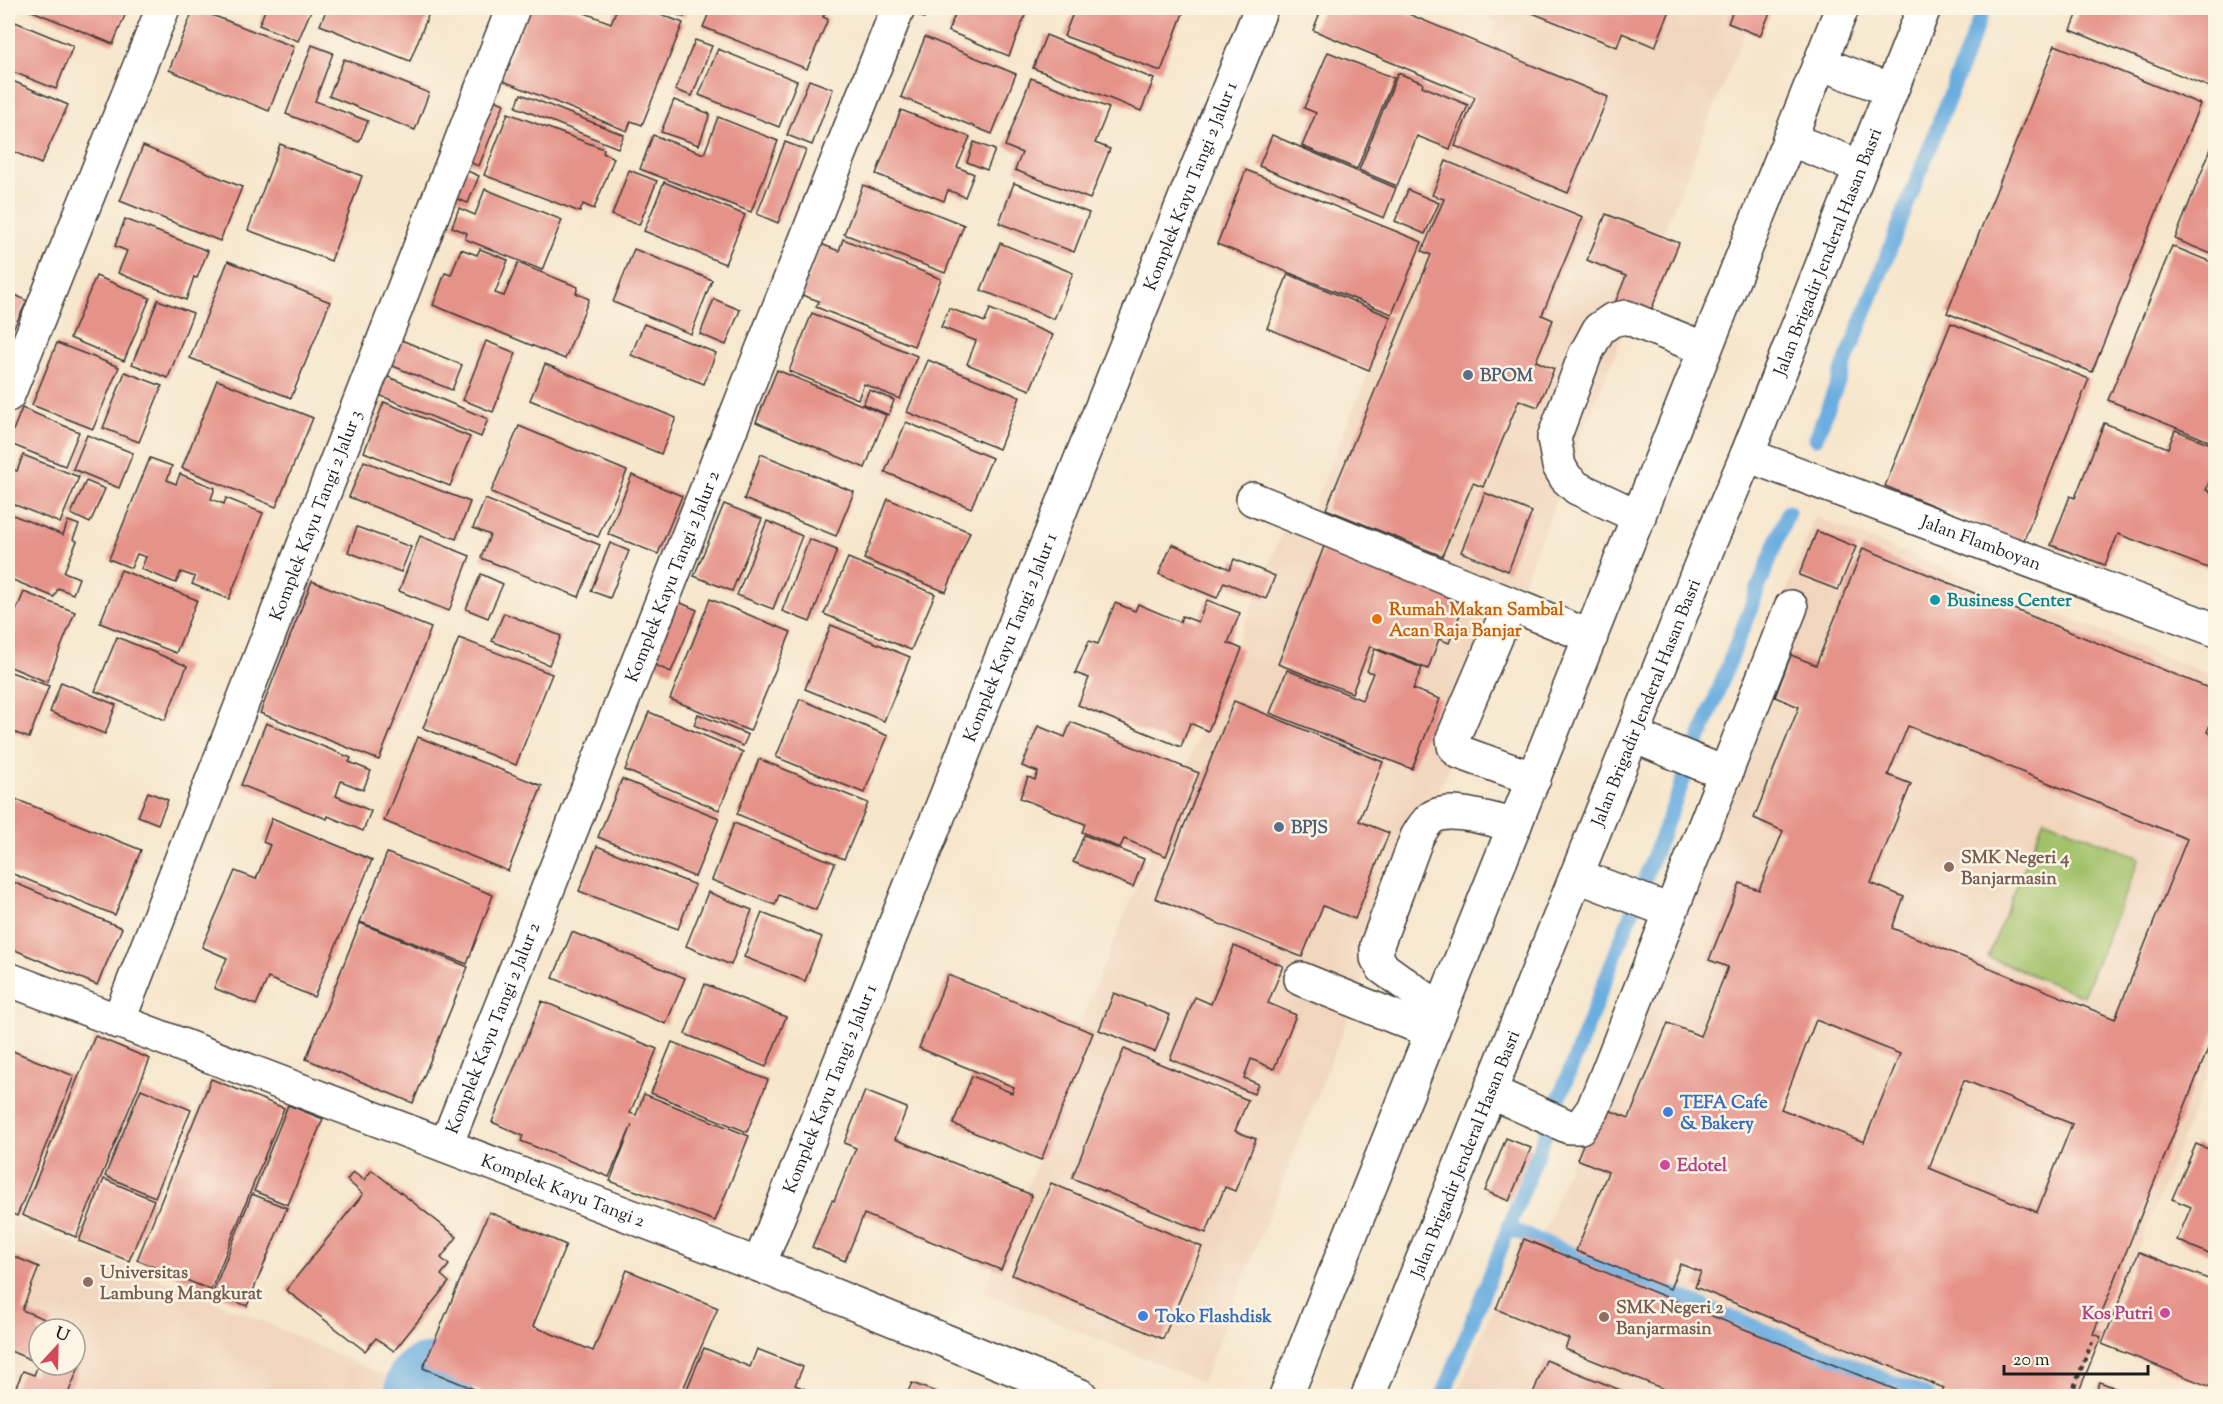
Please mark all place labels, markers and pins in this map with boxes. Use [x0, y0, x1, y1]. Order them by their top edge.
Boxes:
place label: BPOM [1480, 364, 1534, 390]
marker: BPOM [1461, 368, 1475, 382]
place label: Business Center [1947, 589, 2072, 615]
marker: Business Center [1928, 593, 1942, 607]
place label: Rumah Makan Sambal Acan Raja Banjar [1389, 598, 1565, 645]
marker: Rumah Makan Sambal Acan Raja Banjar [1370, 612, 1384, 626]
place label: BPJS [1291, 816, 1328, 842]
marker: BPJS [1272, 820, 1286, 834]
place label: SMK Negeri 4 Banjarmasin [1961, 846, 2069, 893]
marker: SMK Negeri 4 Banjarmasin [1942, 860, 1956, 874]
place label: TEFA Cafe & Bakery [1680, 1091, 1768, 1138]
marker: TEFA Cafe & Bakery [1661, 1105, 1675, 1119]
place label: Edotel [1677, 1154, 1728, 1180]
marker: Edotel [1658, 1158, 1672, 1172]
place label: Universitas Lambung Mangkurat [100, 1261, 263, 1308]
marker: Universitas Lambung Mangkurat [81, 1275, 95, 1289]
place label: SMK Negeri 2 Banjarmasin [1616, 1296, 1724, 1343]
place label: Kos Putri [2082, 1302, 2154, 1328]
place label: Toko Flashdisk [1155, 1305, 1272, 1331]
marker: Kos Putri [2158, 1306, 2172, 1320]
marker: Toko Flashdisk [1136, 1309, 1150, 1323]
marker: SMK Negeri 2 Banjarmasin [1597, 1310, 1611, 1324]

